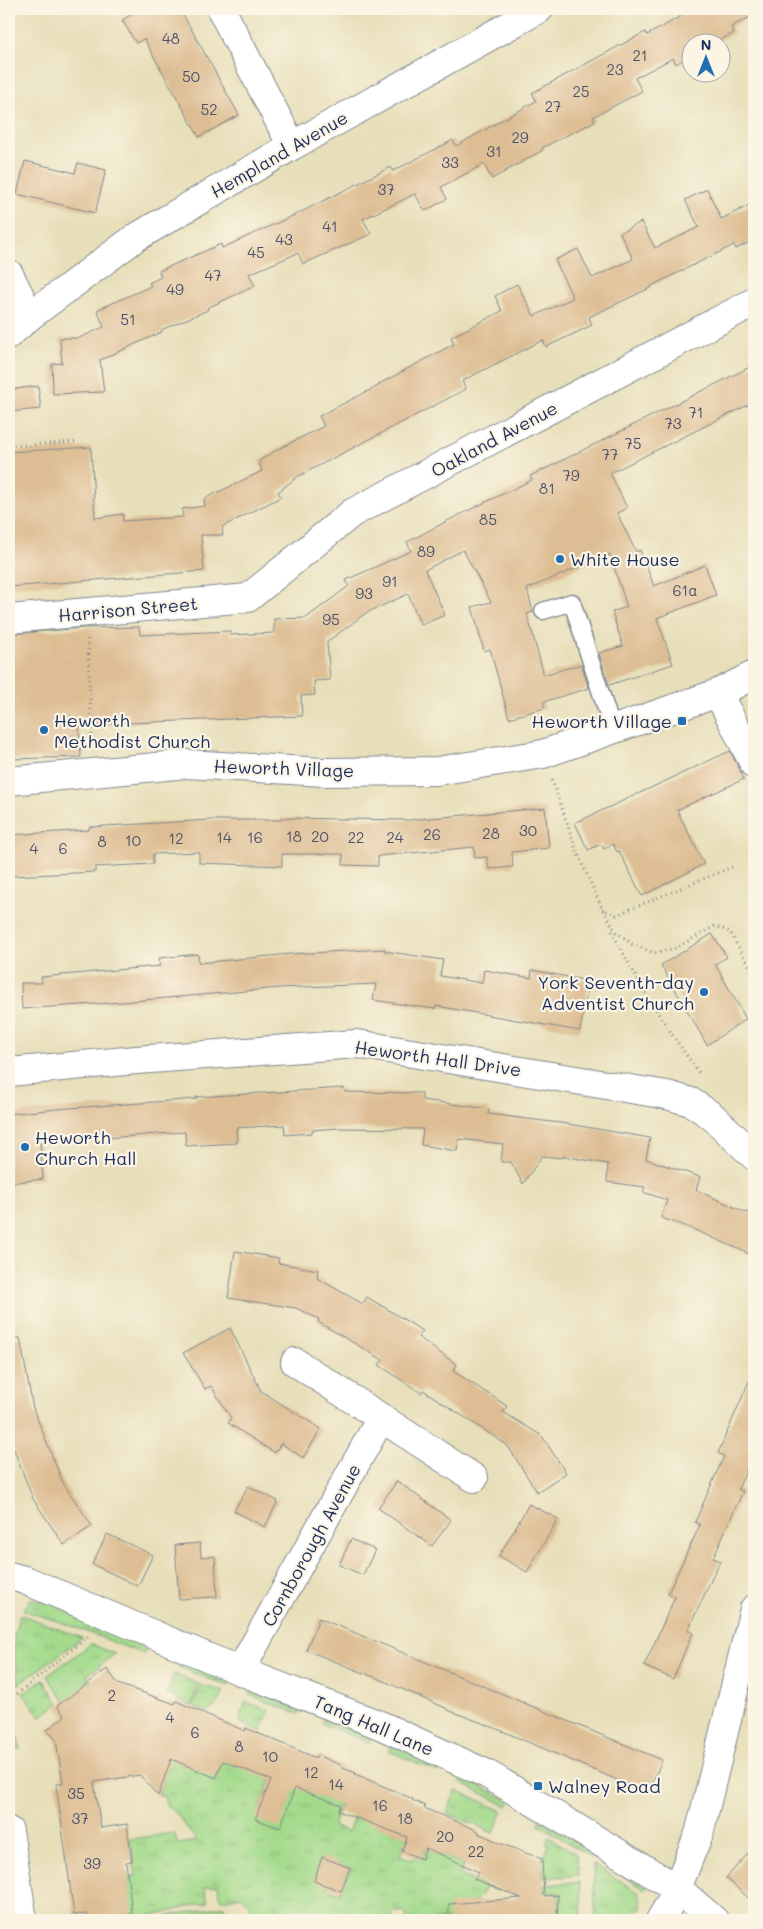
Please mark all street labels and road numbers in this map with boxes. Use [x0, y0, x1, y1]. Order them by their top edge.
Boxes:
street label: Hempland Avenue [206, 105, 352, 203]
street label: Oakland Avenue [426, 395, 562, 483]
street label: Harrison Street [57, 591, 199, 627]
street label: Heworth Village [213, 754, 355, 782]
street label: Heworth Hall Drive [353, 1034, 523, 1082]
street label: Cornborough Avenue [256, 1459, 366, 1631]
street label: Tang Hall Lane [310, 1689, 438, 1761]

